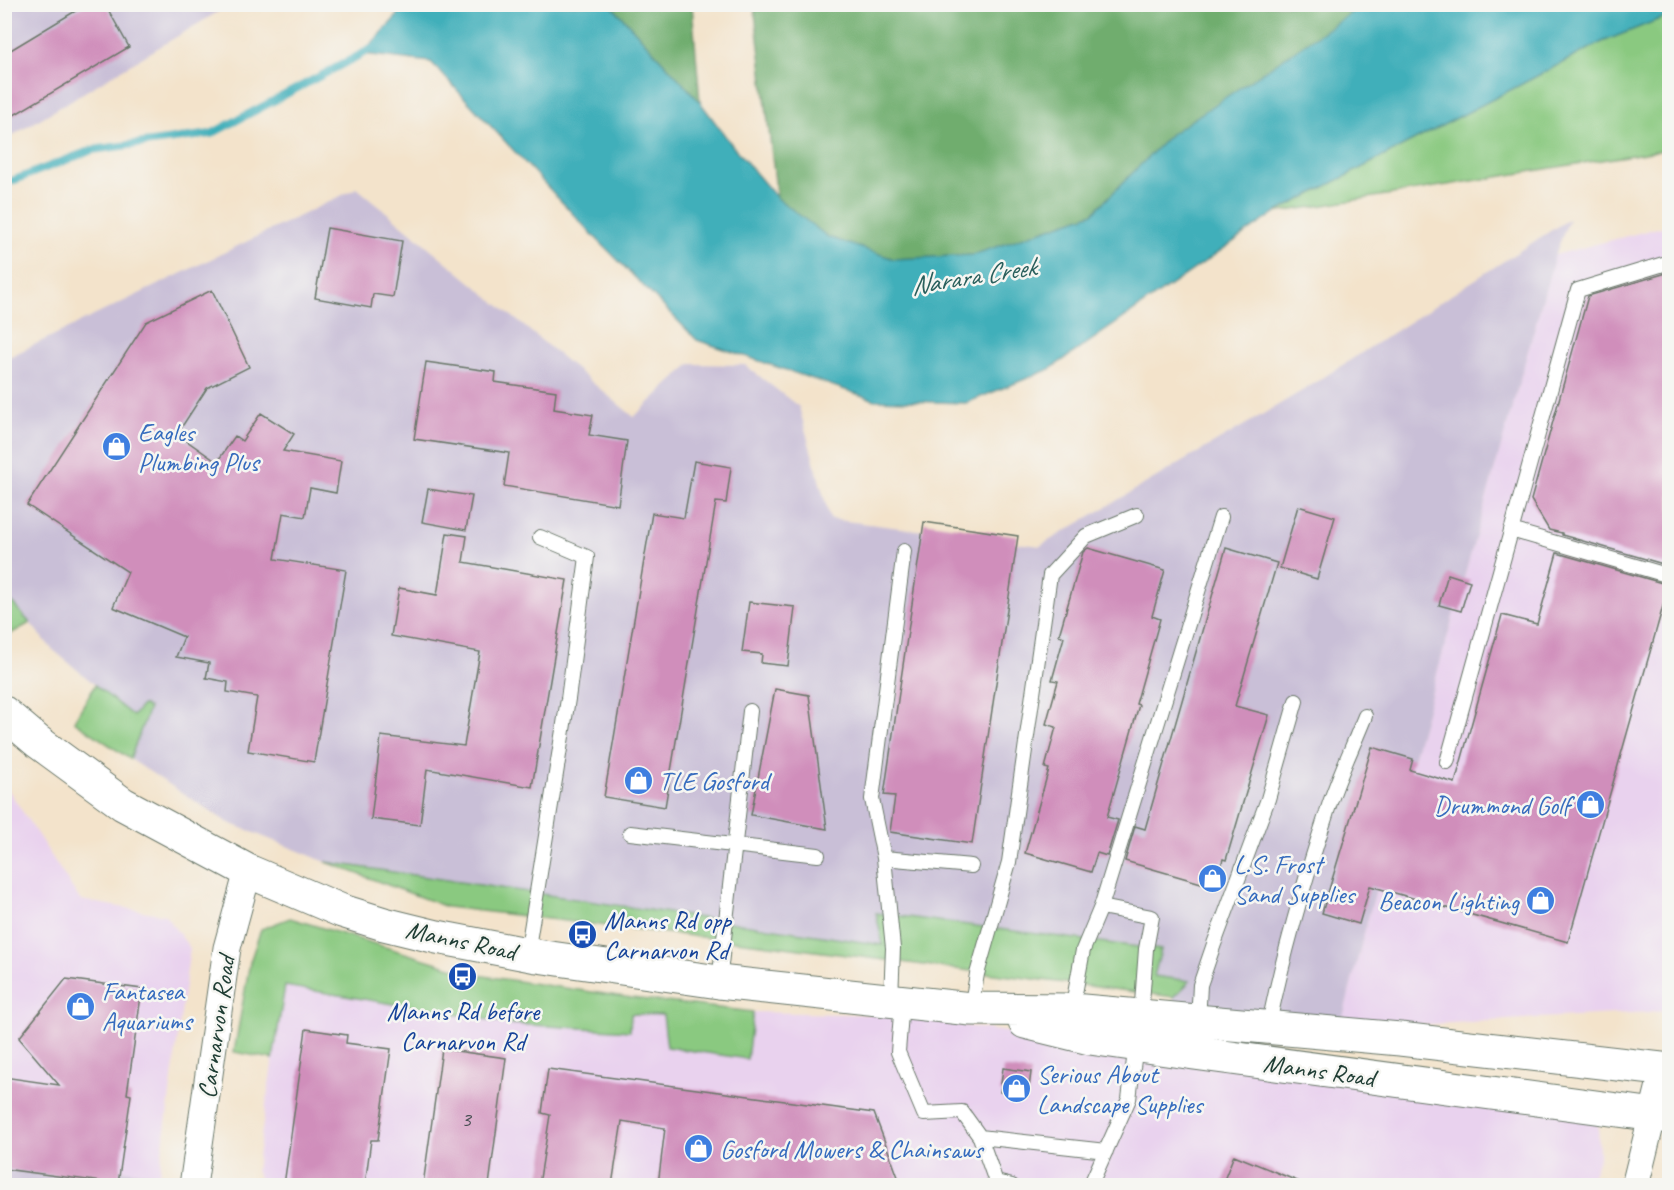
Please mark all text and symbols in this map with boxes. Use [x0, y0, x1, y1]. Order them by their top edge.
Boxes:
water label: Narara Creek [908, 249, 1043, 303]
place label: Eagles Plumbing Plus [138, 416, 261, 479]
shop icon: Eagles Plumbing Plus [101, 431, 133, 463]
shop icon: TLE Gosford [622, 765, 654, 797]
place label: TLE Gosford [659, 765, 773, 798]
place label: Drummond Golf [1434, 789, 1575, 822]
shop icon: Drummond Golf [1575, 789, 1607, 821]
place label: L.S. Frost Sand Supplies [1234, 848, 1357, 911]
shop icon: L.S. Frost Sand Supplies [1197, 863, 1229, 895]
place label: Beacon Lighting [1378, 885, 1521, 918]
shop icon: Beacon Lighting [1524, 885, 1556, 917]
place label: Manns Rd opp Carnarvon Rd [604, 904, 733, 967]
street label: Manns Road [403, 913, 523, 969]
bus stop icon: Manns Rd opp Carnarvon Rd [567, 919, 599, 951]
street label: Carnarvon Road [190, 950, 243, 1101]
bus stop icon: Manns Rd before Carnarvon Rd [447, 961, 479, 993]
place label: Fantasea Aquariums [102, 975, 194, 1038]
shop icon: Fantasea Aquariums [65, 990, 97, 1022]
place label: Manns Rd before Carnarvon Rd [387, 995, 541, 1058]
street label: Manns Road [1261, 1046, 1380, 1095]
place label: Serious About Landscape Supplies [1037, 1058, 1205, 1121]
shop icon: Serious About Landscape Supplies [1000, 1073, 1032, 1105]
house number: 3 [461, 1105, 473, 1133]
shop icon: Gosford Mowers & Chainsaws [683, 1133, 715, 1165]
place label: Gosford Mowers & Chainsaws [720, 1133, 985, 1166]

